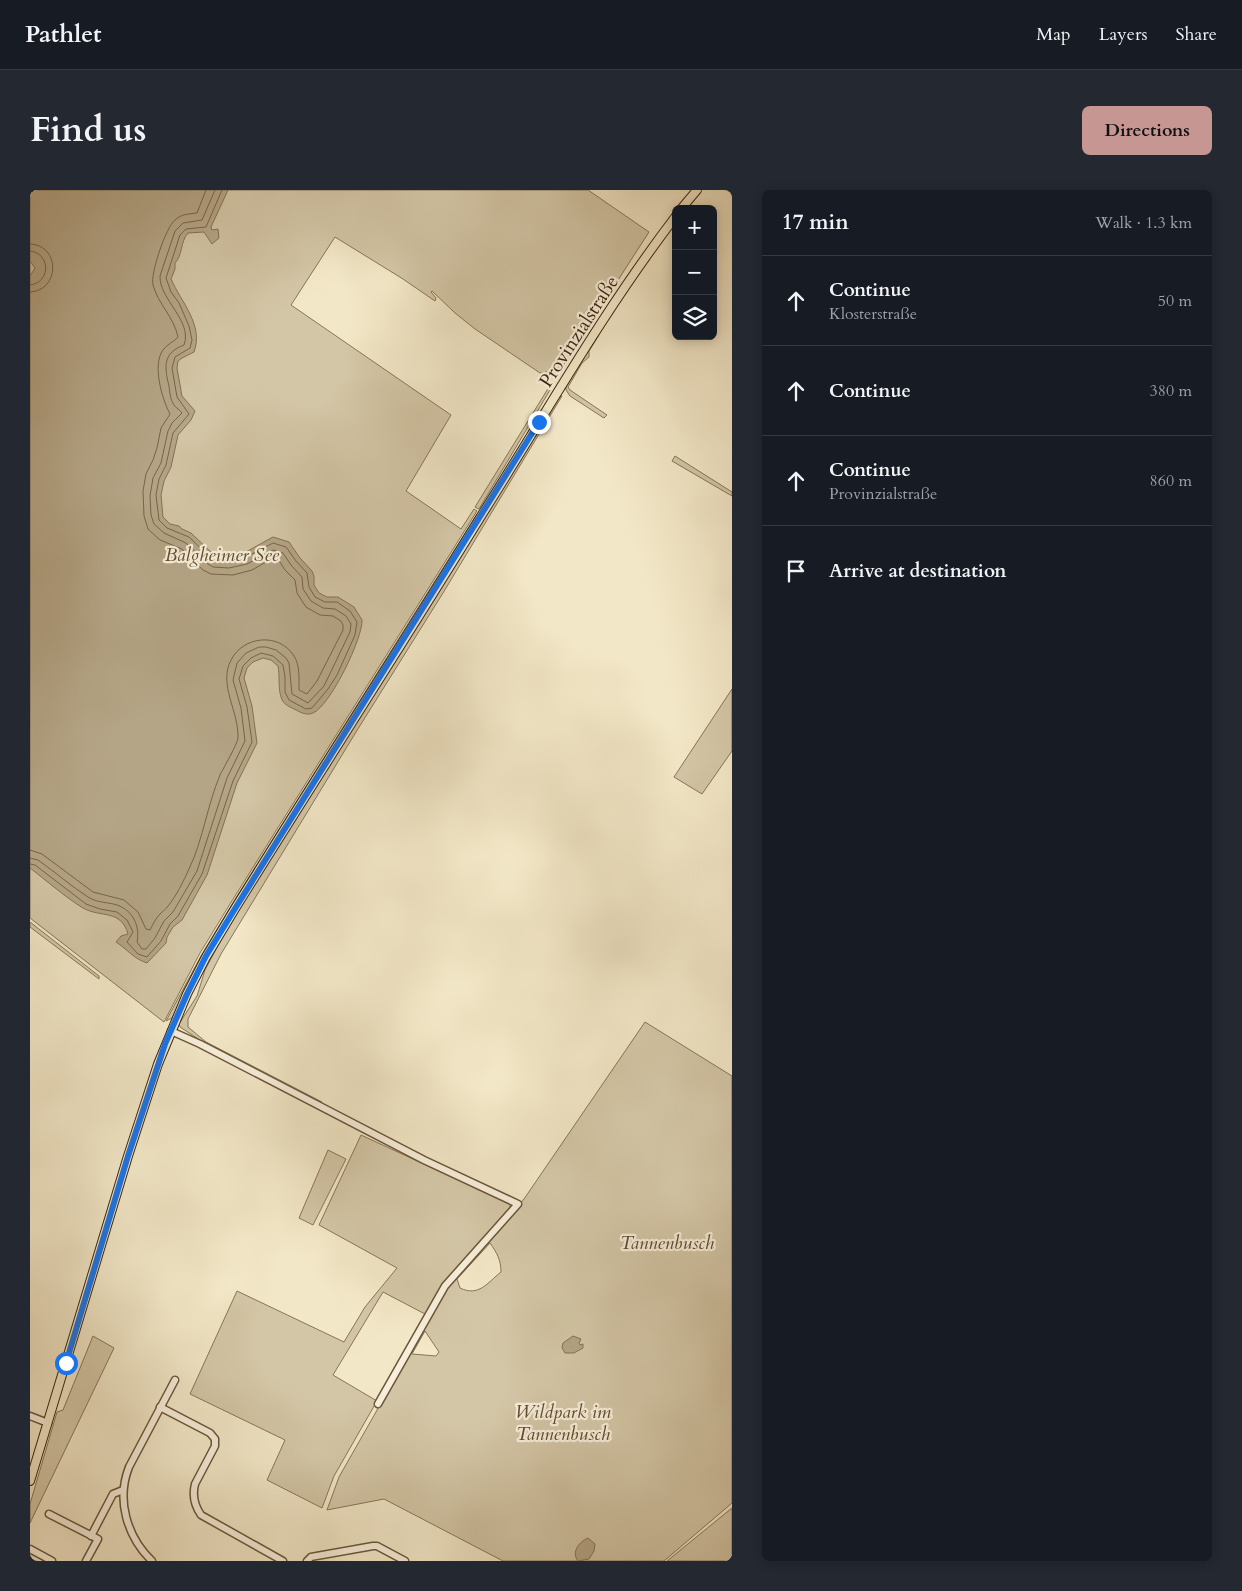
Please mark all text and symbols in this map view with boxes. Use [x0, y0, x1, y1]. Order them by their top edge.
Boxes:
text: Pathlet [25, 18, 102, 51]
text: Map [1036, 22, 1071, 47]
text: Layers [1099, 22, 1148, 47]
text: Share [1176, 22, 1217, 47]
text: Find us [30, 106, 146, 154]
button: Directions [1082, 106, 1212, 155]
map controls [672, 205, 717, 340]
button: + [672, 205, 717, 250]
text: 17 min [782, 208, 849, 237]
text: Walk · 1.3 km [1095, 212, 1192, 234]
button: − [672, 250, 717, 295]
street label: Provinzialstraße [533, 271, 625, 393]
text: Continue [829, 277, 911, 303]
icon: ahead [782, 287, 810, 315]
text: 50 m [1158, 290, 1192, 312]
button: layers [672, 295, 717, 340]
text: Klosterstraße [829, 303, 917, 325]
icon: ahead [782, 377, 810, 405]
text: Continue [829, 378, 911, 404]
text: 380 m [1150, 380, 1192, 402]
route end [528, 411, 551, 434]
text: Continue [829, 457, 911, 483]
icon: ahead [782, 467, 810, 495]
text: 860 m [1150, 470, 1192, 492]
text: Provinzialstraße [829, 483, 937, 505]
park label: Balgheimer See [165, 542, 280, 568]
icon: arrive [782, 557, 810, 585]
text: Arrive at destination [829, 558, 1006, 584]
park label: Tannenbusch [620, 1230, 714, 1256]
route start [55, 1352, 78, 1375]
park label: Wildpark im Tannenbusch [515, 1399, 612, 1447]

